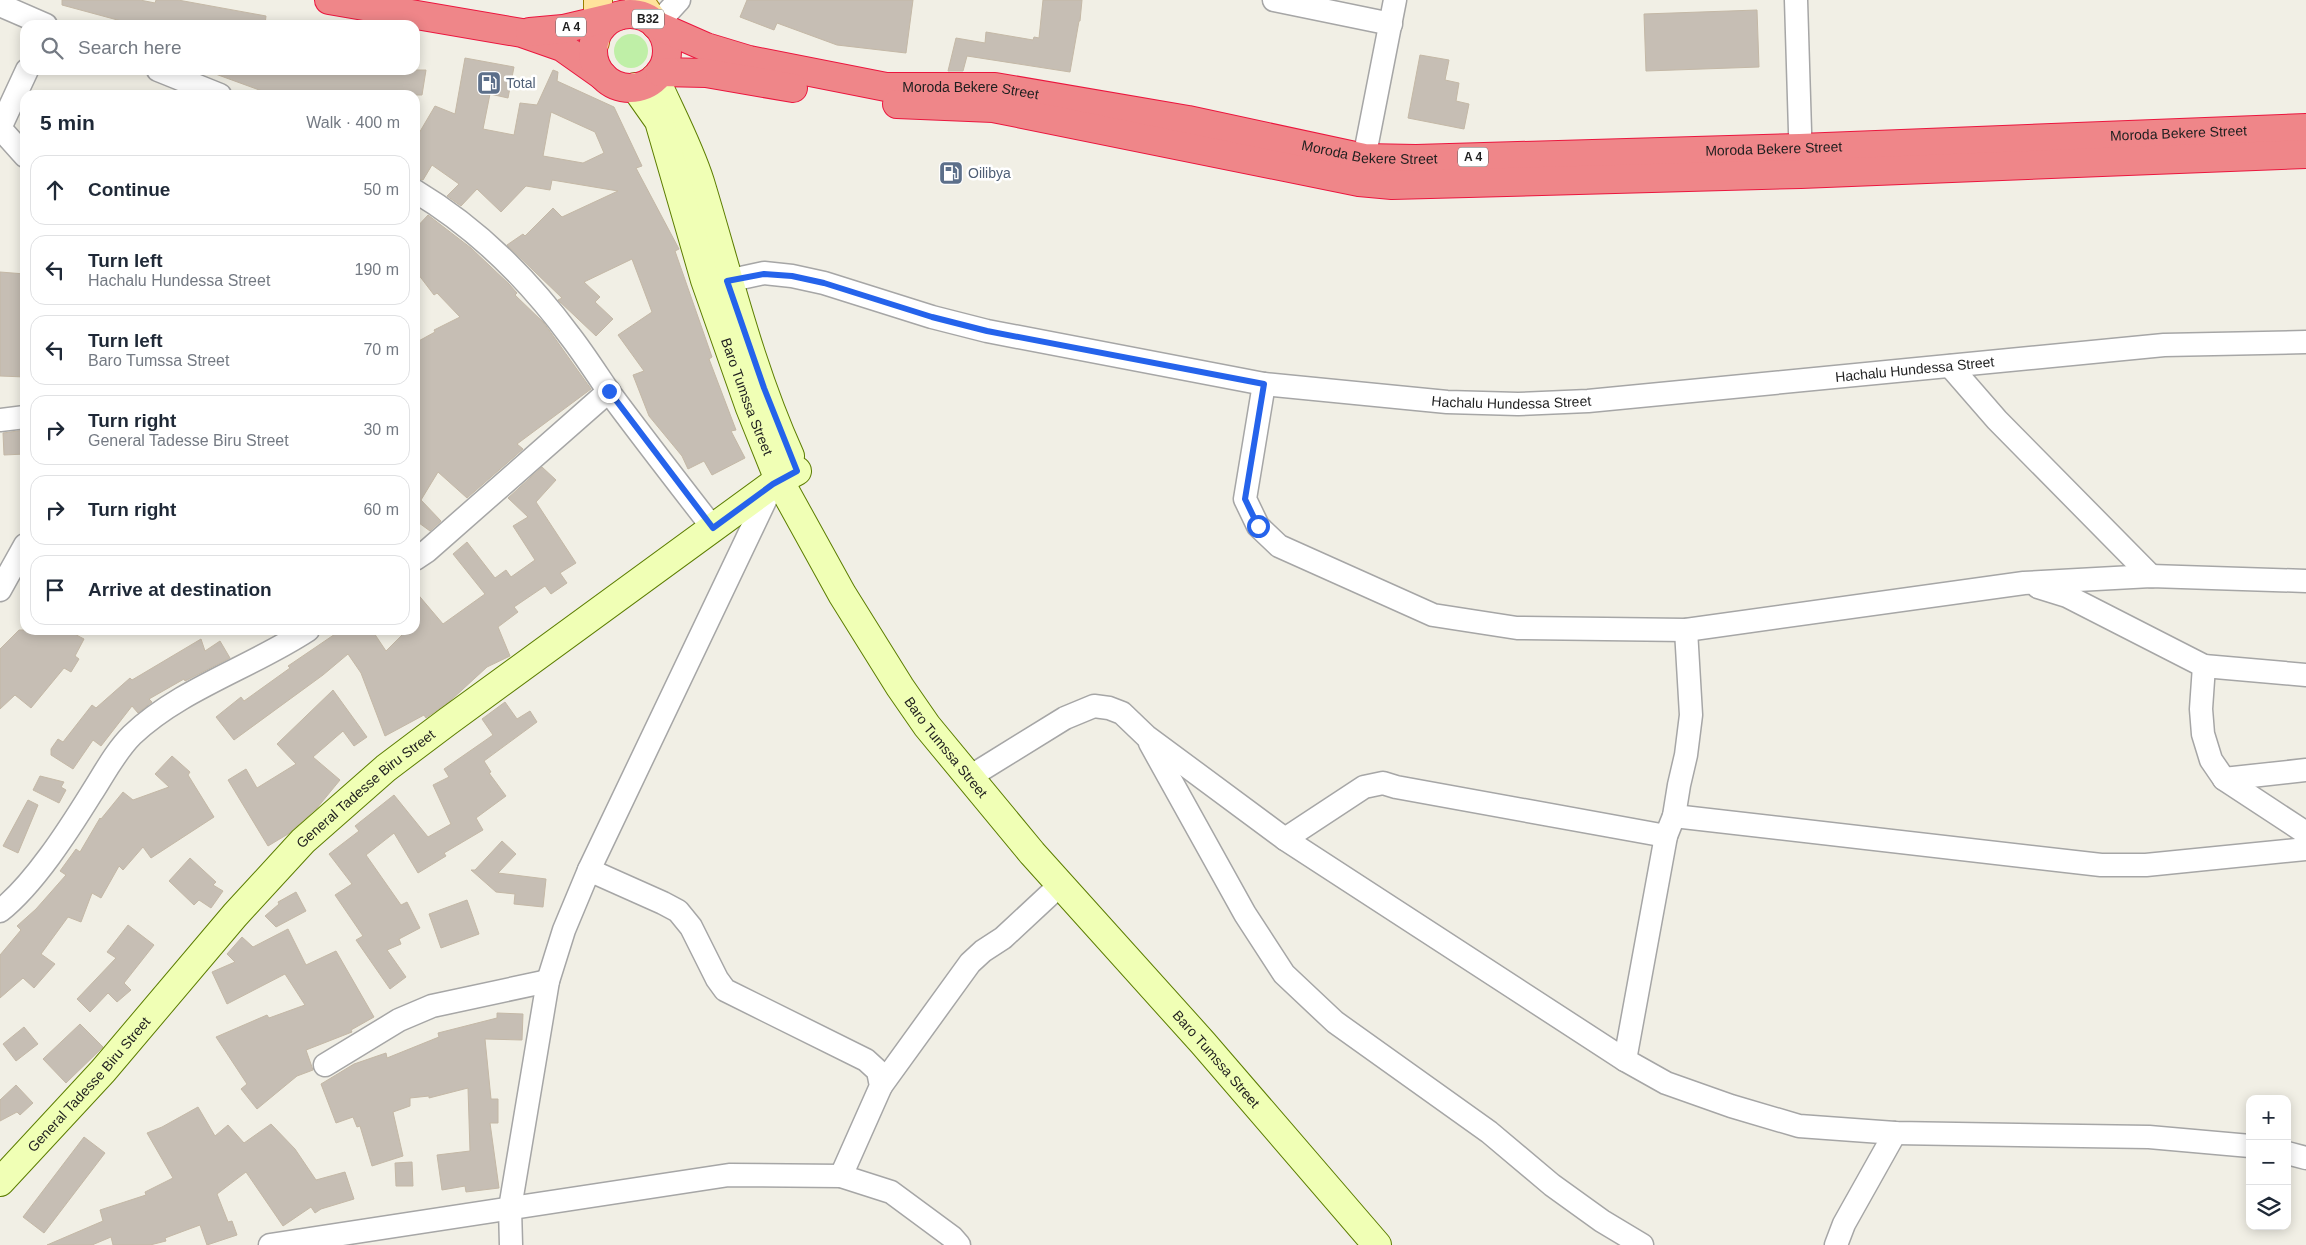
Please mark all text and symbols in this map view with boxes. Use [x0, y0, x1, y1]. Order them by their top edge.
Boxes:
road number: B32 [632, 10, 664, 28]
road number: A 4 [556, 18, 586, 36]
search box [20, 20, 420, 75]
icon: search [38, 34, 66, 62]
text: Search here [78, 37, 182, 58]
fuel station icon: Total [476, 70, 502, 96]
place label: Total [506, 75, 536, 91]
street label: Moroda Bekere Street [902, 79, 1040, 102]
text: 5 min [40, 111, 95, 134]
text: Walk · 400 m [306, 114, 400, 131]
street label: Moroda Bekere Street [2110, 122, 2247, 144]
street label: Moroda Bekere Street [1300, 137, 1438, 167]
street label: Moroda Bekere Street [1705, 138, 1843, 159]
road number: A 4 [1458, 148, 1488, 166]
fuel station icon: Oilibya [938, 160, 964, 186]
place label: Oilibya [968, 165, 1011, 181]
icon: ahead [41, 176, 69, 204]
text: Continue [88, 179, 170, 200]
text: 50 m [363, 181, 399, 198]
text: Turn left [88, 250, 163, 271]
icon: left [41, 256, 69, 284]
text: 190 m [355, 261, 399, 278]
text: Hachalu Hundessa Street [88, 272, 270, 289]
text: Turn left [88, 330, 163, 351]
icon: left [41, 336, 69, 364]
street label: Baro Tumssa Street [718, 336, 776, 458]
text: 70 m [363, 341, 399, 358]
text: Baro Tumssa Street [88, 352, 229, 369]
street label: Hachalu Hundessa Street [1834, 354, 1995, 385]
route end [598, 380, 621, 403]
street label: Hachalu Hundessa Street [1431, 393, 1592, 412]
text: Turn right [88, 410, 176, 431]
icon: right [41, 416, 69, 444]
text: 30 m [363, 421, 399, 438]
text: General Tadesse Biru Street [88, 432, 289, 449]
icon: right [41, 496, 69, 524]
text: Turn right [88, 499, 176, 520]
text: 60 m [363, 501, 399, 518]
route start [1247, 515, 1270, 538]
icon: arrive [41, 576, 69, 604]
text: Arrive at destination [88, 579, 272, 600]
street label: Baro Tumssa Street [901, 694, 991, 801]
street label: General Tadesse Biru Street [293, 726, 438, 851]
street label: Baro Tumssa Street [1170, 1007, 1263, 1111]
street label: General Tadesse Biru Street [24, 1013, 153, 1155]
map controls [2246, 1095, 2291, 1230]
button: + [2246, 1095, 2291, 1140]
button: − [2246, 1140, 2291, 1185]
button: layers [2246, 1185, 2291, 1230]

